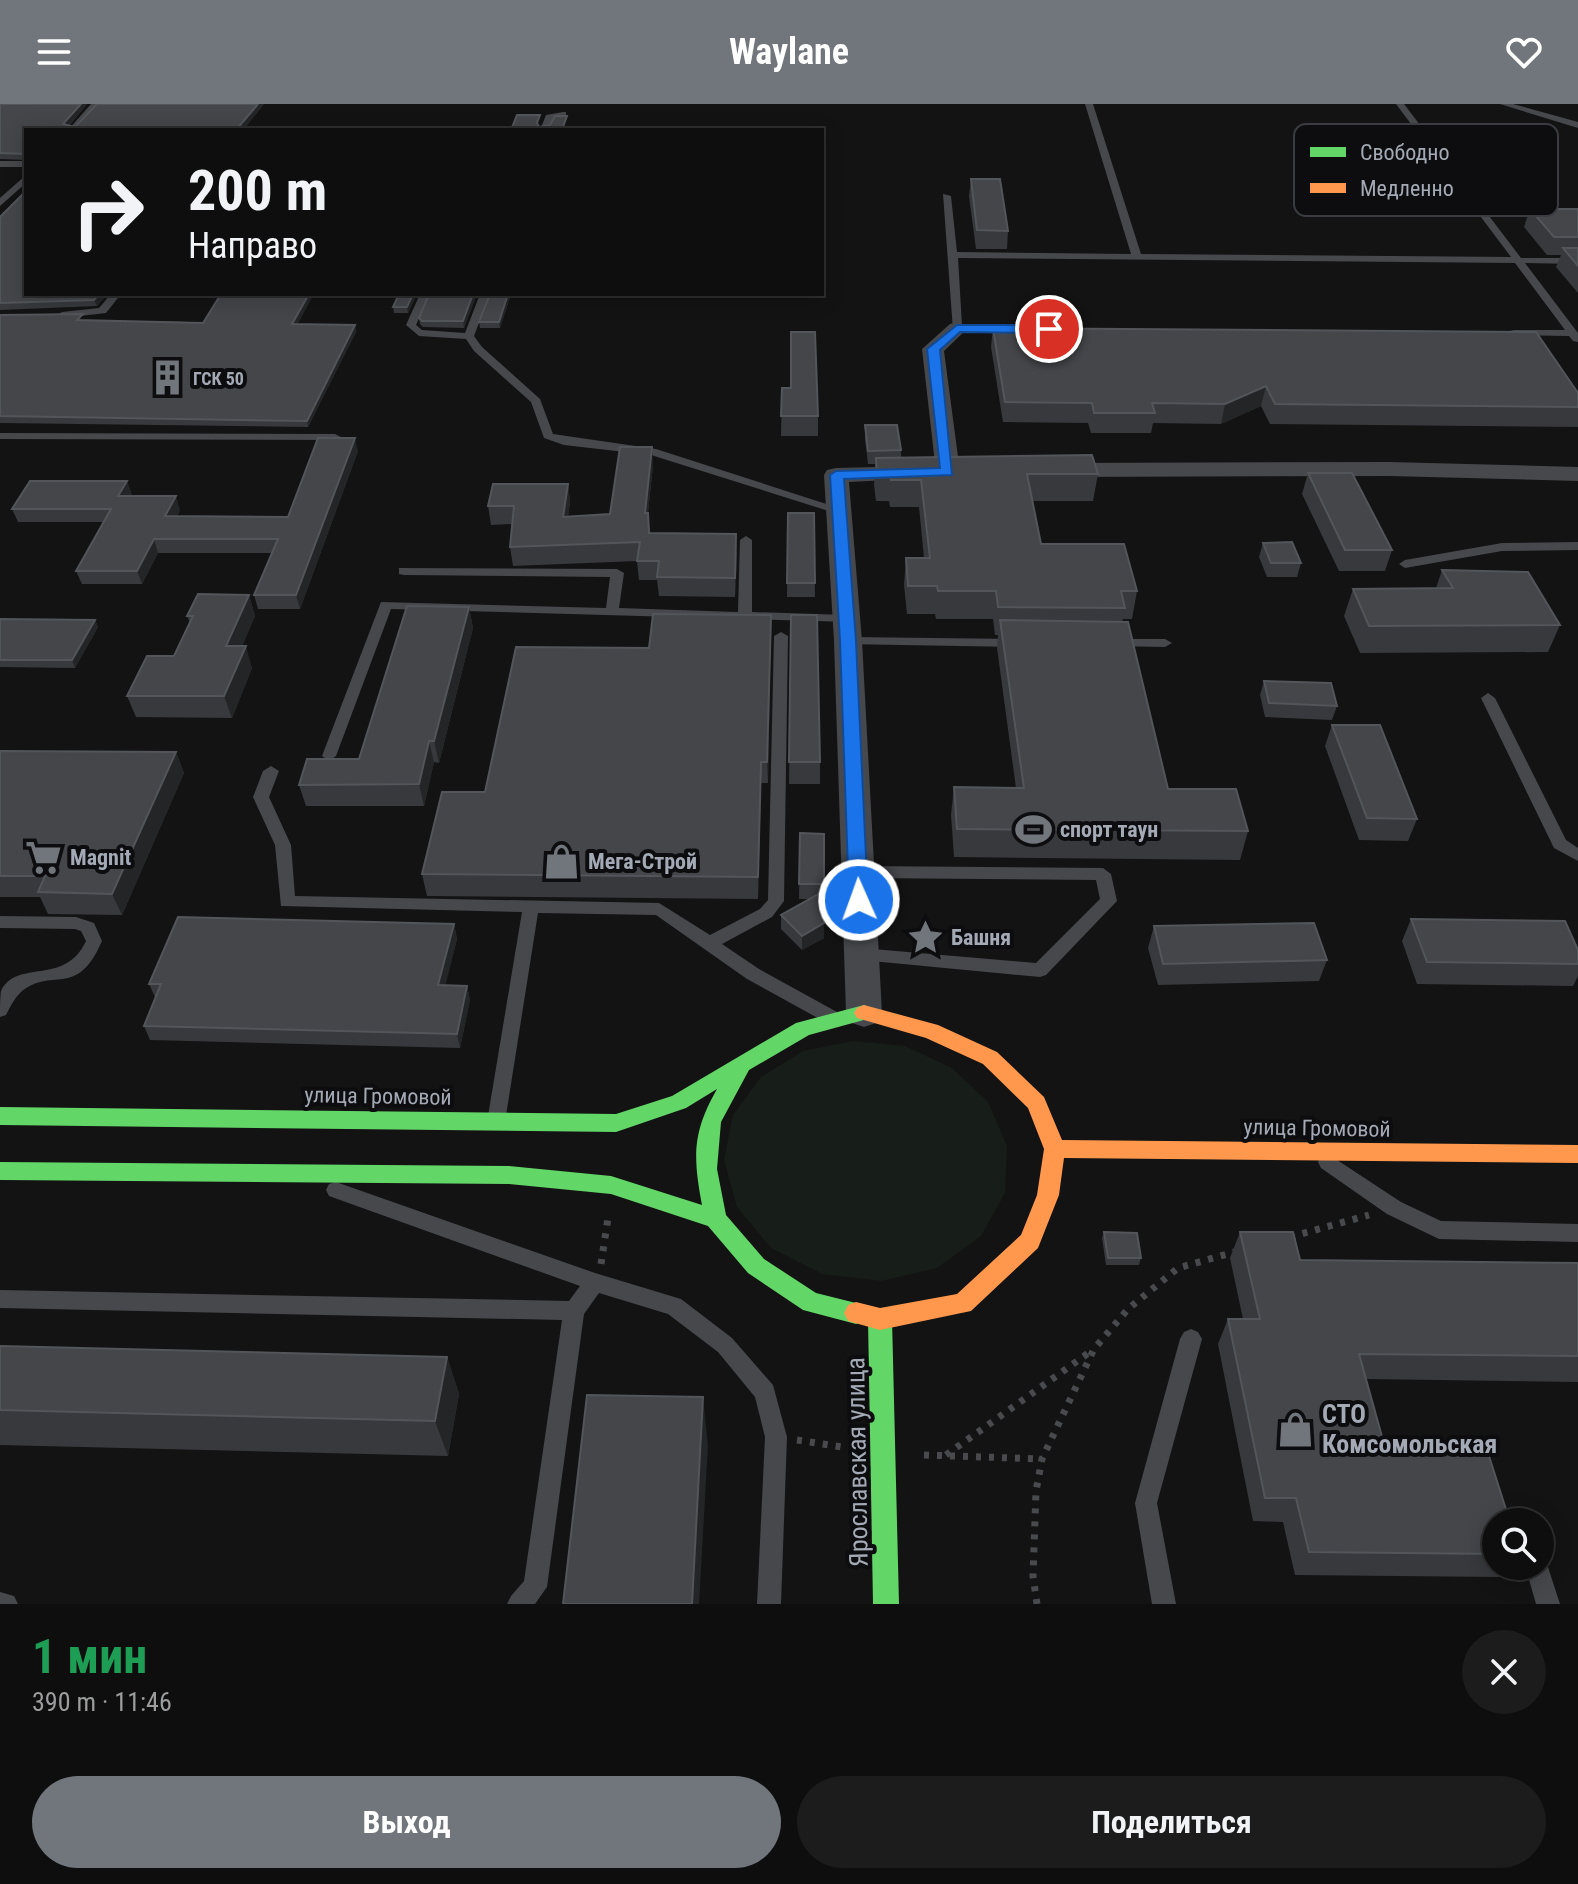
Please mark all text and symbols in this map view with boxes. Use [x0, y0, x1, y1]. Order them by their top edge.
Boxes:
icon: menu [32, 30, 76, 74]
icon: heart [1502, 30, 1546, 74]
text: Waylane [729, 31, 849, 73]
legend [1294, 124, 1558, 216]
text: Свободно [1360, 140, 1450, 165]
text: 200 m [188, 158, 327, 224]
icon: right [56, 160, 160, 264]
text: Медленно [1360, 176, 1454, 201]
text: Направо [188, 225, 317, 267]
pin [1015, 295, 1083, 363]
icon: arrive [1027, 307, 1071, 351]
building icon: ГСК 50 [148, 359, 186, 397]
place label: ГСК 50 [193, 368, 244, 389]
sports icon: спорт таун [1015, 810, 1053, 848]
place label: спорт таун [1060, 817, 1158, 842]
supermarket icon: Magnit [25, 838, 63, 876]
shop icon: Мега-Строй [543, 842, 581, 880]
place label: Magnit [70, 845, 131, 870]
place label: Мега-Строй [588, 849, 697, 874]
position arrow [817, 858, 901, 942]
place icon: Башня [906, 918, 944, 956]
place label: Башня [951, 925, 1011, 950]
street label: улица Громовой [304, 1082, 452, 1110]
street label: улица Громовой [1243, 1114, 1391, 1142]
street label: Ярославская улица [840, 1357, 874, 1567]
place label: СТО Комсомольская [1322, 1399, 1497, 1459]
shop icon: СТО Комсомольская [1277, 1410, 1315, 1448]
map controls [1482, 1508, 1554, 1580]
button: search [1482, 1508, 1554, 1580]
text: 1 мин [32, 1628, 147, 1685]
button: close [1462, 1630, 1546, 1714]
text: 390 m · 11:46 [32, 1687, 172, 1717]
button: Выход [32, 1776, 781, 1868]
button: Поделиться [797, 1776, 1546, 1868]

